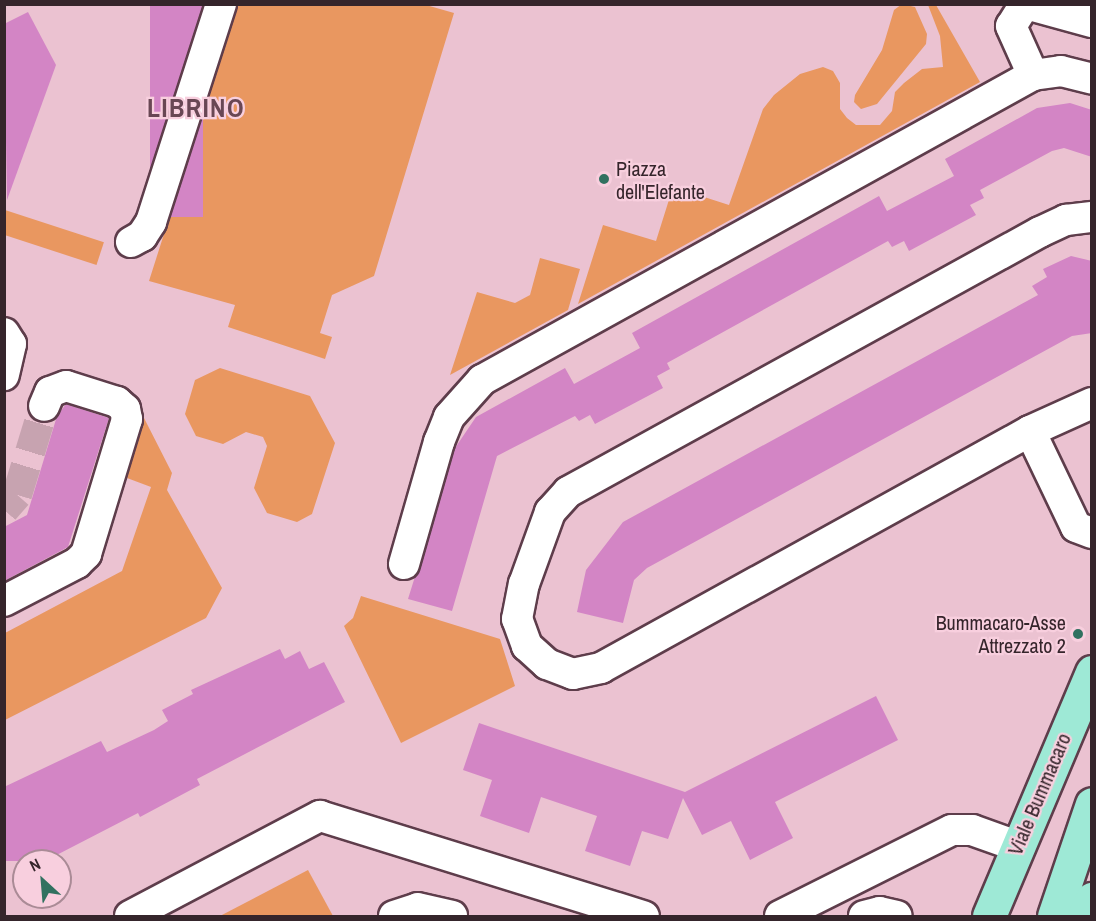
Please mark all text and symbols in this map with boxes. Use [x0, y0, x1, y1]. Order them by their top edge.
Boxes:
district label: LIBRINO [147, 92, 245, 124]
place label: Piazza dell'Elefante [616, 156, 705, 203]
marker: Piazza dell'Elefante [597, 172, 611, 186]
place label: Bummacaro-Asse Attrezzato 2 [936, 610, 1066, 657]
marker: Bummacaro-Asse Attrezzato 2 [1071, 627, 1085, 641]
street label: Viale Bummacaro [1003, 729, 1075, 859]
north arrow [12, 849, 72, 909]
text: N [26, 853, 44, 877]

